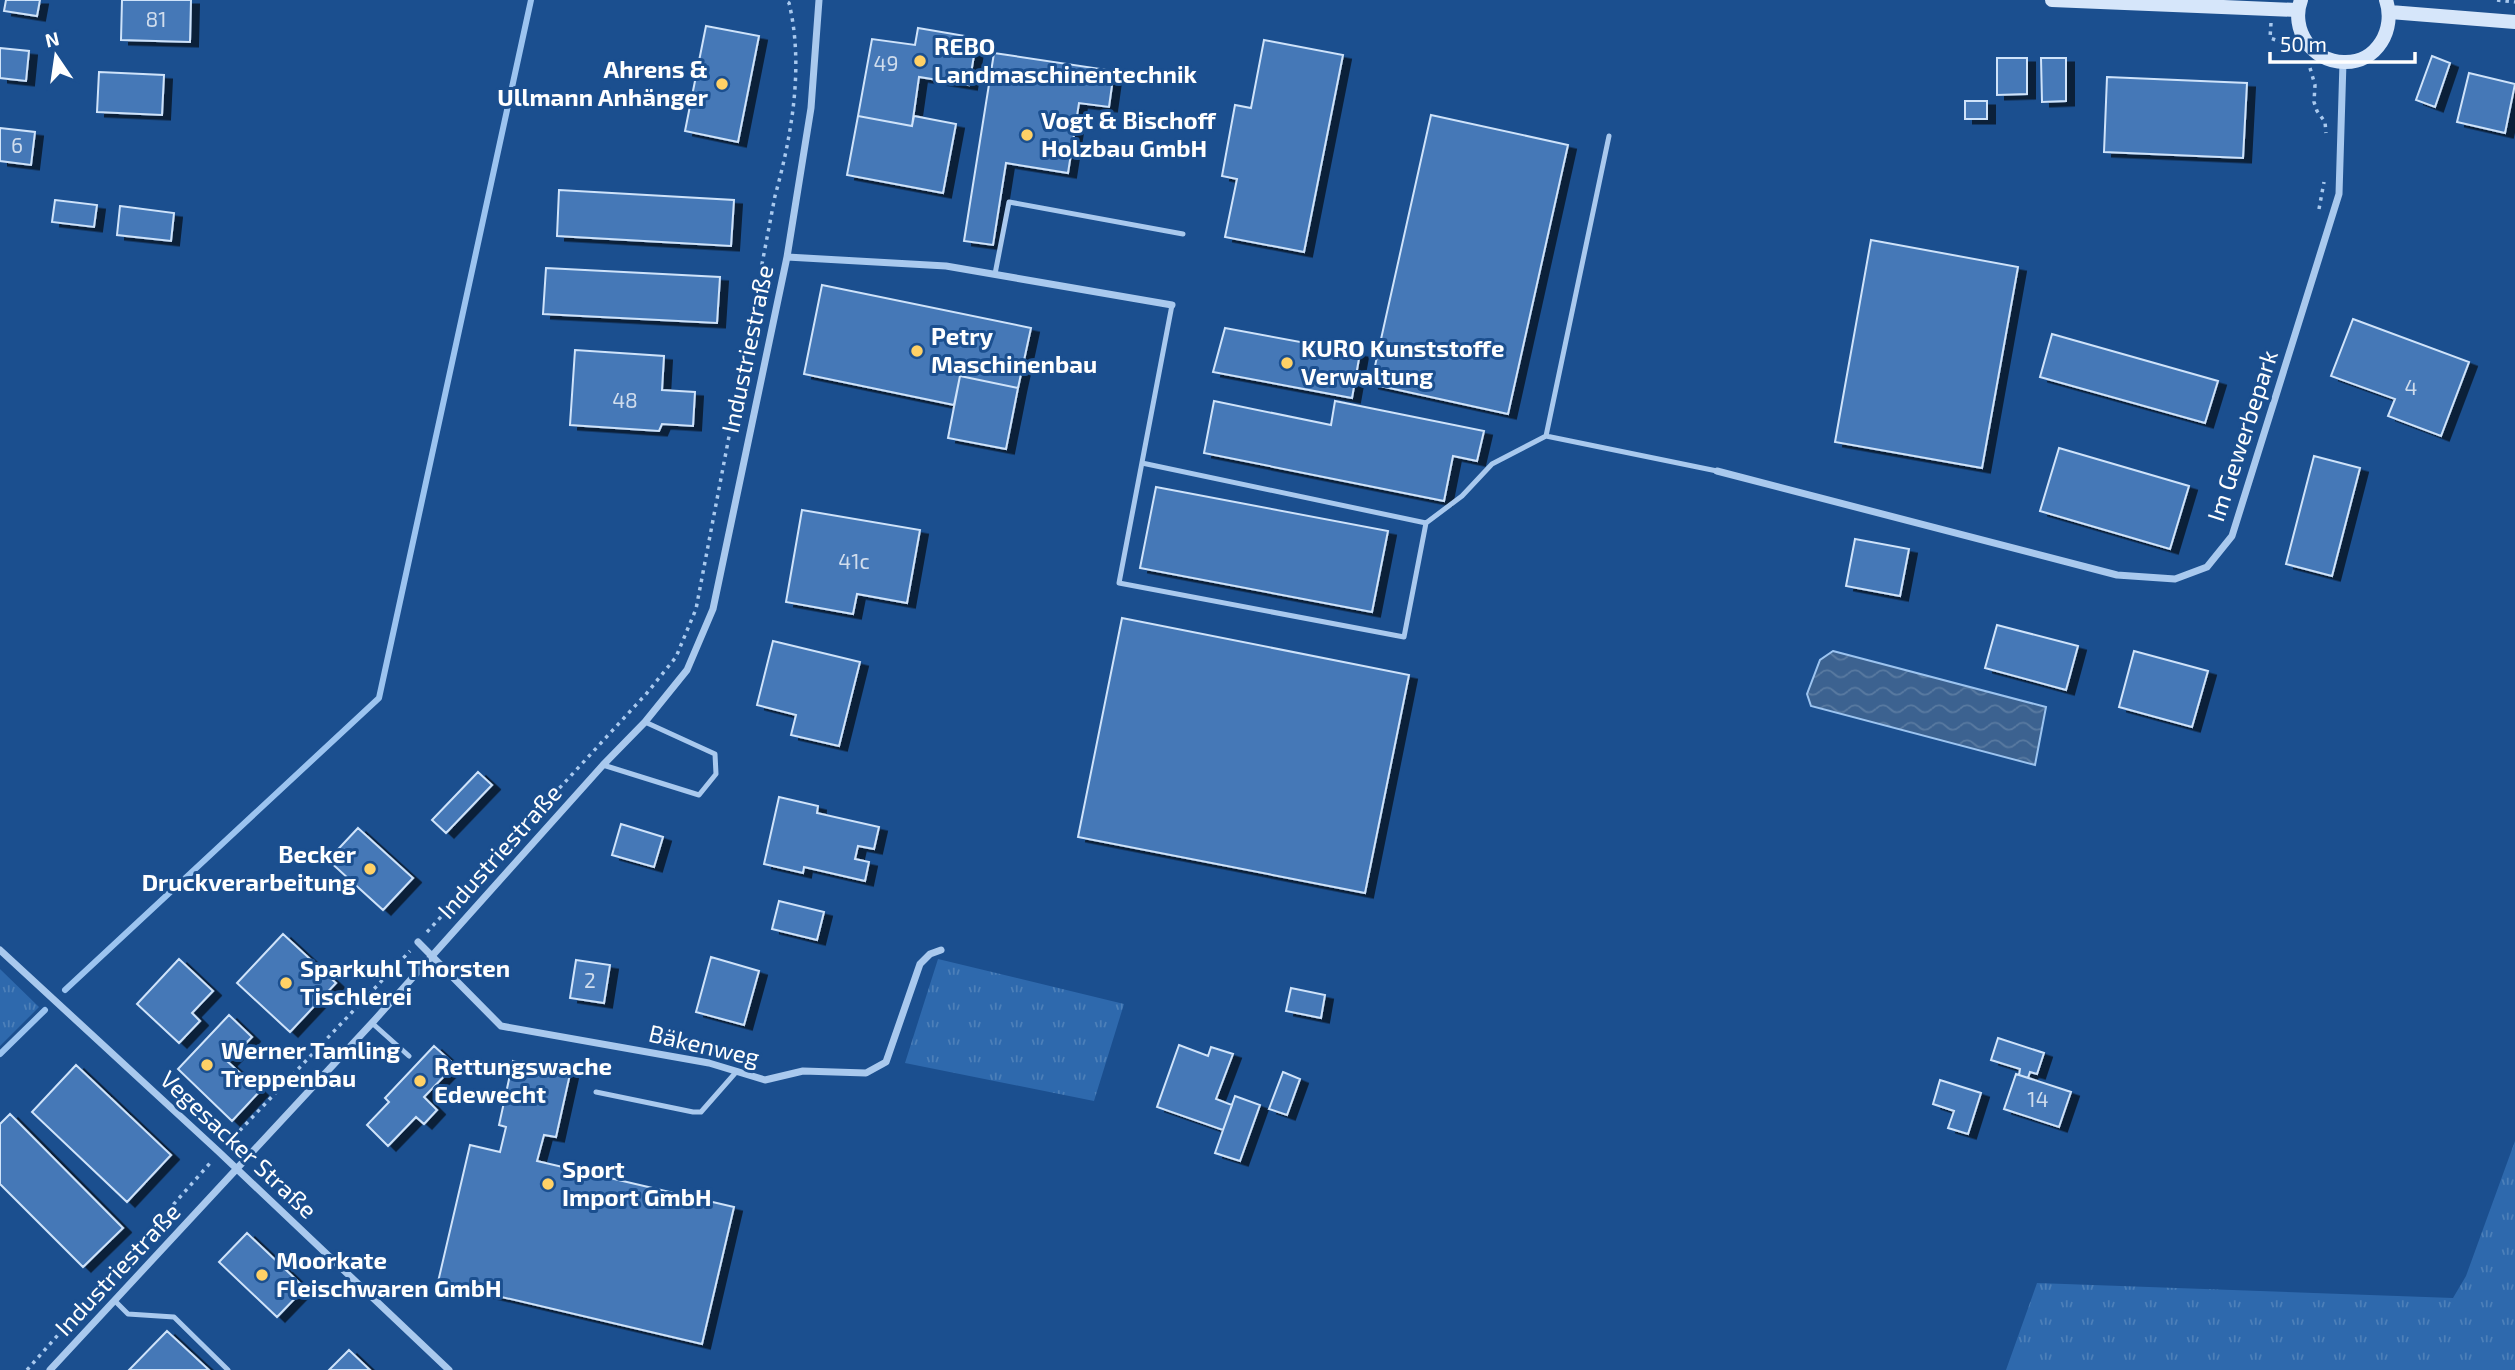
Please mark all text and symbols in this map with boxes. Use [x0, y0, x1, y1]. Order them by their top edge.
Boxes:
house number: 81 [145, 6, 167, 31]
north arrow [21, 21, 91, 91]
scale bar [2270, 21, 2415, 65]
text: N [43, 26, 61, 52]
place label: REBO Landmaschinentechnik [934, 31, 1198, 88]
text: 50 m [2280, 31, 2327, 56]
house number: 49 [874, 50, 898, 75]
marker: REBO Landmaschinentechnik [912, 53, 928, 69]
place label: Ahrens & Ullmann Anhänger [497, 54, 709, 111]
marker: Ahrens & Ullmann Anhänger [714, 76, 730, 92]
place label: Vogt & Bischoff Holzbau GmbH [1041, 105, 1217, 162]
marker: Vogt & Bischoff Holzbau GmbH [1019, 127, 1035, 143]
house number: 6 [11, 132, 23, 157]
street label: Industriestraße [715, 262, 778, 435]
place label: Petry Maschinenbau [931, 321, 1097, 378]
place label: KURO Kunststoffe Verwaltung [1301, 333, 1504, 390]
marker: Petry Maschinenbau [909, 343, 925, 359]
street label: Im Gewerbepark [2200, 346, 2283, 525]
marker: KURO Kunststoffe Verwaltung [1279, 355, 1295, 371]
house number: 4 [2405, 374, 2417, 399]
house number: 48 [612, 387, 638, 412]
house number: 41c [838, 548, 870, 573]
street label: Industriestraße [431, 778, 567, 924]
place label: Becker Druckverarbeitung [142, 839, 357, 896]
marker: Becker Druckverarbeitung [362, 861, 378, 877]
place label: Sparkuhl Thorsten Tischlerei [300, 953, 510, 1010]
house number: 2 [584, 967, 596, 992]
marker: Sparkuhl Thorsten Tischlerei [278, 975, 294, 991]
street label: Bäkenweg [646, 1018, 763, 1071]
place label: Werner Tamling Treppenbau [221, 1035, 400, 1092]
place label: Rettungswache Edewecht [434, 1051, 612, 1108]
marker: Werner Tamling Treppenbau [199, 1057, 215, 1073]
street label: Vegesacker Straße [155, 1064, 323, 1224]
marker: Rettungswache Edewecht [412, 1073, 428, 1089]
house number: 14 [2027, 1086, 2049, 1111]
place label: Sport Import GmbH [562, 1154, 712, 1211]
marker: Sport Import GmbH [540, 1176, 556, 1192]
street label: Industriestraße [48, 1197, 186, 1341]
place label: Moorkate Fleischwaren GmbH [276, 1245, 501, 1302]
marker: Moorkate Fleischwaren GmbH [254, 1267, 270, 1283]

